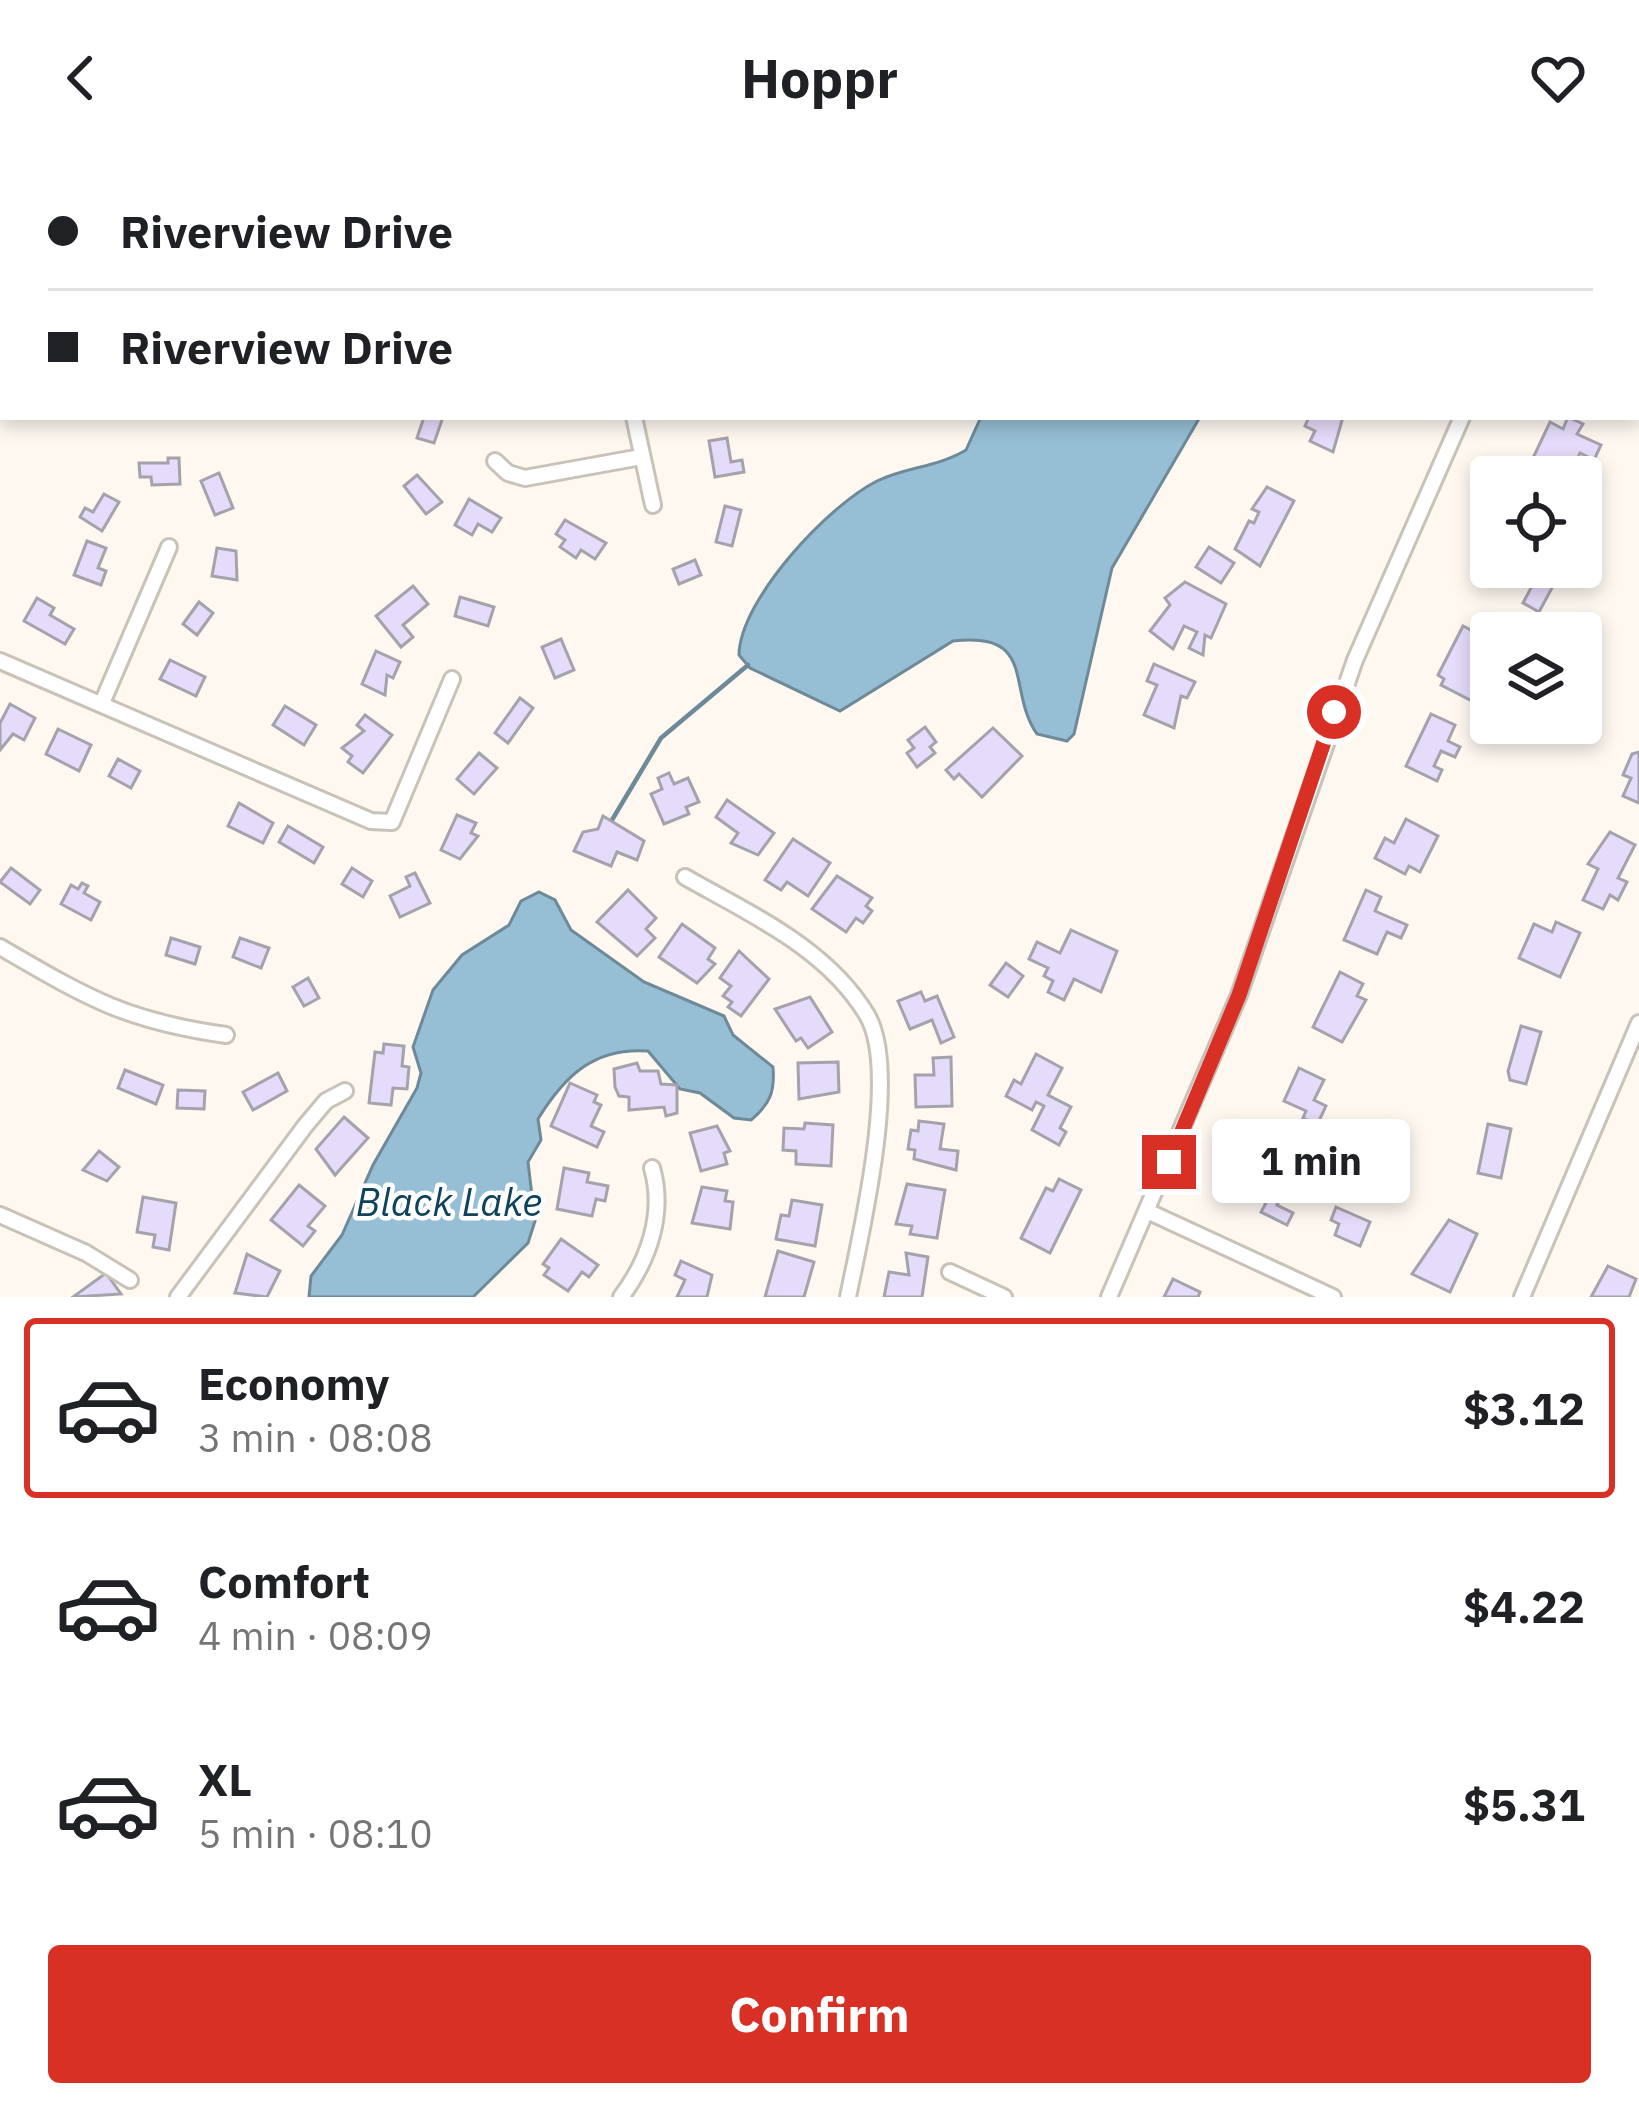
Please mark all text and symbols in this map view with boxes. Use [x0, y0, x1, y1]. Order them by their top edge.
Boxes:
text: Hoppr [741, 43, 898, 113]
icon: back [48, 45, 114, 111]
icon: heart [1525, 45, 1591, 111]
text: Riverview Drive [120, 202, 453, 260]
text: Riverview Drive [120, 318, 453, 376]
map controls [1470, 456, 1602, 744]
button: locate [1470, 456, 1602, 588]
button: layers [1470, 612, 1602, 744]
route start [1307, 685, 1361, 739]
callout: 1 min [1211, 1120, 1409, 1204]
route end [1142, 1135, 1196, 1189]
text: 1 min [1260, 1135, 1362, 1186]
water label: Black Lake [356, 1176, 542, 1227]
icon: car [54, 1354, 162, 1462]
text: Economy [198, 1354, 389, 1412]
text: $3.12 [1463, 1379, 1585, 1437]
text: 3 min · 08:08 [198, 1412, 433, 1463]
icon: car [54, 1552, 162, 1660]
text: Comfort [198, 1552, 370, 1610]
text: $4.22 [1463, 1577, 1585, 1635]
text: 4 min · 08:09 [198, 1610, 433, 1661]
icon: car [54, 1750, 162, 1858]
text: XL [198, 1750, 252, 1808]
text: $5.31 [1463, 1775, 1585, 1833]
text: 5 min · 08:10 [198, 1808, 433, 1859]
button: Confirm [48, 1945, 1591, 2083]

